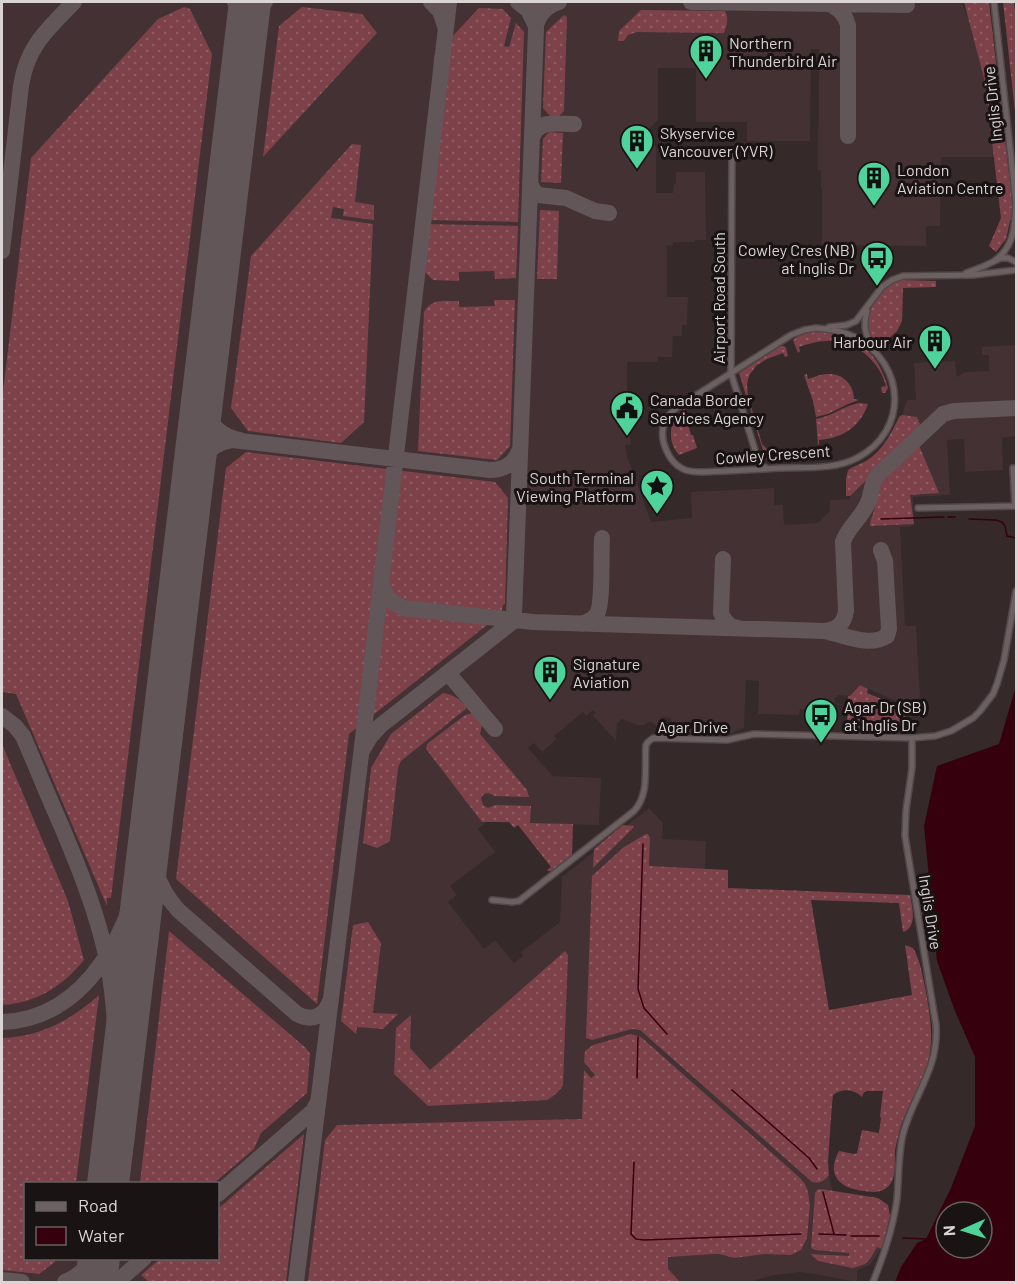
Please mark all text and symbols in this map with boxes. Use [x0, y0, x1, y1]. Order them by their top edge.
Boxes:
building icon: Northern Thunderbird Air [688, 33, 724, 80]
place label: Northern Thunderbird Air [729, 33, 837, 70]
street label: Inglis Drive [979, 65, 1005, 143]
building icon: Skyservice Vancouver (YVR) [619, 123, 655, 170]
place label: Skyservice Vancouver (YVR) [660, 123, 773, 160]
building icon: London Aviation Centre [856, 160, 892, 207]
place label: London Aviation Centre [897, 160, 1003, 197]
street label: Airport Road South [709, 232, 728, 364]
place label: Cowley Cres (NB) at Inglis Dr [738, 240, 855, 277]
bus stop icon: Cowley Cres (NB) at Inglis Dr [859, 240, 895, 287]
building icon: Harbour Air [917, 323, 953, 370]
place label: Harbour Air [833, 332, 912, 351]
public building icon: Canada Border Services Agency [609, 390, 645, 437]
place label: Canada Border Services Agency [650, 390, 765, 427]
street label: Cowley Crescent [715, 441, 831, 467]
place label: South Terminal Viewing Platform [516, 468, 634, 505]
place icon: South Terminal Viewing Platform [639, 468, 675, 515]
building icon: Signature Aviation [532, 654, 568, 701]
place label: Signature Aviation [573, 654, 640, 691]
bus stop icon: Agar Dr (SB) at Inglis Dr [803, 697, 839, 744]
place label: Agar Dr (SB) at Inglis Dr [844, 697, 927, 734]
street label: Agar Drive [658, 717, 728, 736]
street label: Inglis Drive [916, 873, 946, 951]
legend [24, 1182, 219, 1260]
text: Road [78, 1194, 118, 1216]
north arrow [934, 1200, 994, 1260]
text: Water [78, 1224, 125, 1246]
text: N [939, 1225, 958, 1237]

